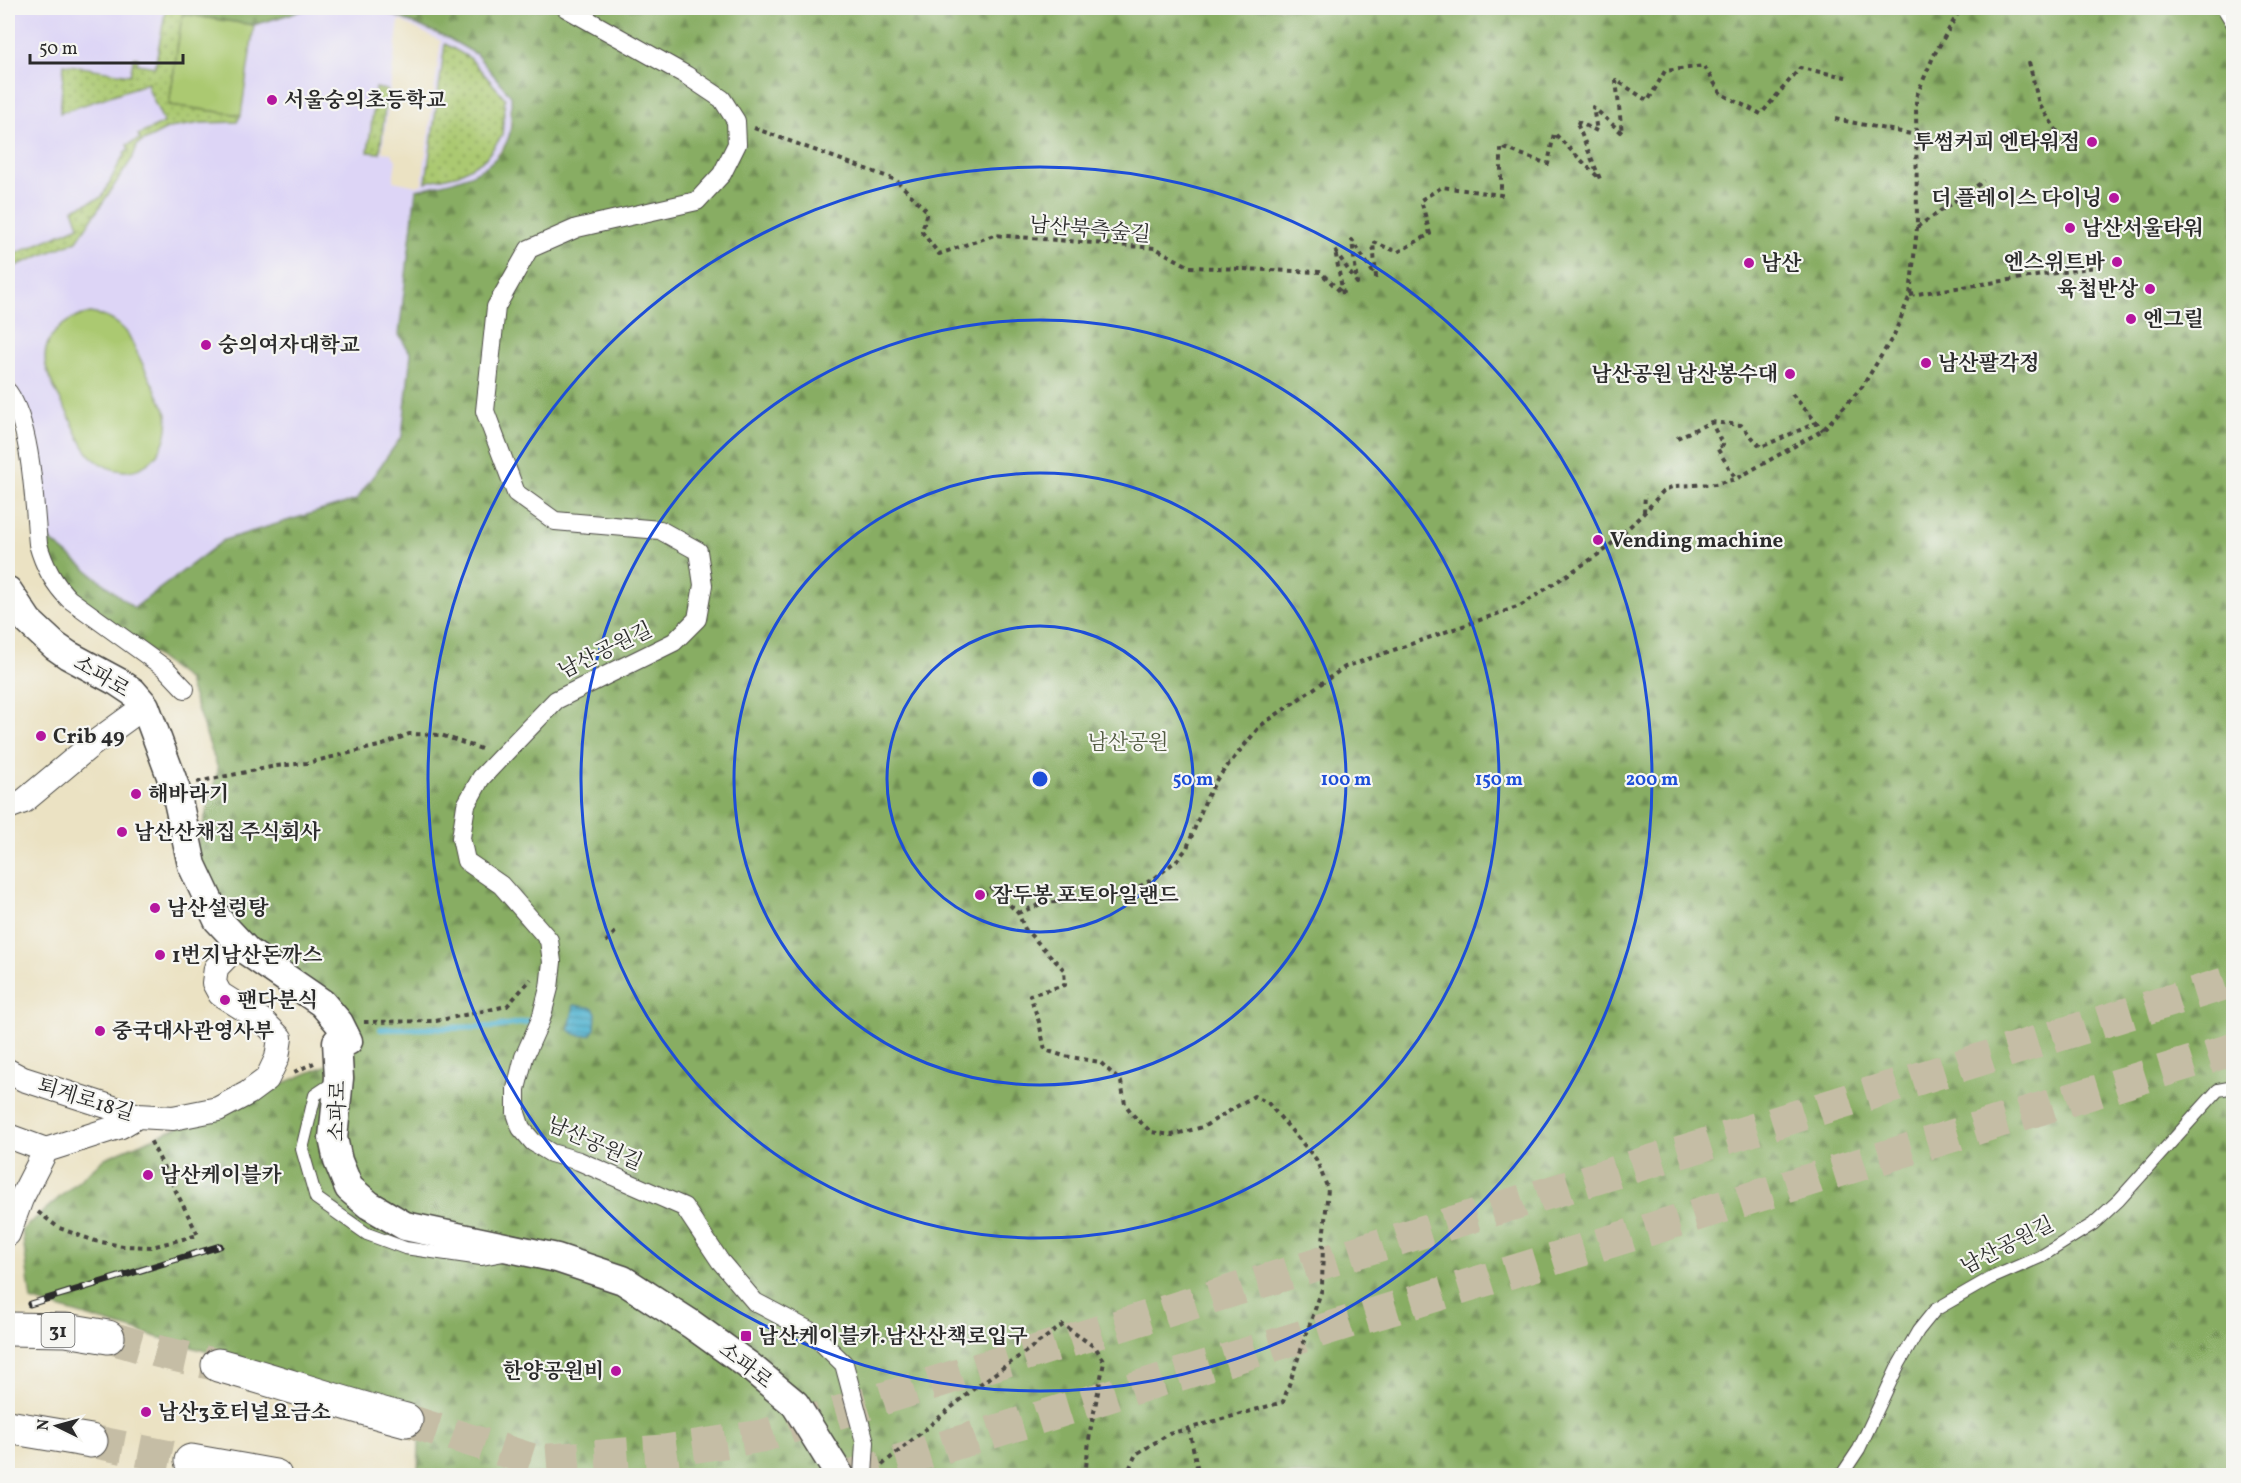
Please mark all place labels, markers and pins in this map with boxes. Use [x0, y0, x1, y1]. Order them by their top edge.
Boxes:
place label: 서울숭의초등학교 [284, 87, 446, 116]
marker: 서울숭의초등학교 [265, 93, 279, 107]
place label: 투썸커피 엔타워점 [1914, 129, 2080, 158]
marker: 투썸커피 엔타워점 [2085, 135, 2099, 149]
place label: 더 플레이스 다이닝 [1931, 185, 2102, 214]
marker: 더 플레이스 다이닝 [2107, 191, 2121, 205]
place label: 남산서울타워 [2082, 215, 2204, 244]
marker: 남산서울타워 [2063, 221, 2077, 235]
place label: 엔스위트바 [2004, 249, 2106, 278]
place label: 남산 [1761, 250, 1802, 279]
marker: 엔스위트바 [2110, 255, 2124, 269]
marker: 남산 [1742, 256, 1756, 270]
place label: 육첩반상 [2057, 276, 2139, 305]
marker: 육첩반상 [2143, 282, 2157, 296]
place label: 엔그릴 [2143, 306, 2204, 335]
marker: 엔그릴 [2124, 312, 2138, 326]
place label: 숭의여자대학교 [218, 332, 360, 361]
marker: 숭의여자대학교 [199, 338, 213, 352]
place label: 남산팔각정 [1938, 350, 2039, 379]
marker: 남산팔각정 [1919, 356, 1933, 370]
place label: 남산공원 남산봉수대 [1591, 361, 1778, 390]
marker: 남산공원 남산봉수대 [1783, 367, 1797, 381]
place label: Vending machine [1610, 527, 1783, 556]
marker: Vending machine [1591, 533, 1605, 547]
place label: Crib 49 [53, 723, 125, 752]
marker: Crib 49 [34, 729, 48, 743]
centre of rings [1030, 769, 1050, 789]
place label: 해바라기 [148, 781, 229, 810]
marker: 해바라기 [129, 787, 143, 801]
place label: 남산산채집 주식회사 [134, 819, 321, 848]
marker: 남산산채집 주식회사 [115, 825, 129, 839]
place label: 잠두봉 포토아일랜드 [992, 882, 1179, 911]
marker: 잠두봉 포토아일랜드 [973, 888, 987, 902]
place label: 남산설렁탕 [167, 895, 269, 924]
marker: 남산설렁탕 [148, 901, 162, 915]
place label: 1번지남산돈까스 [172, 942, 322, 971]
marker: 1번지남산돈까스 [153, 948, 167, 962]
place label: 팬다분식 [237, 987, 318, 1016]
marker: 팬다분식 [218, 993, 232, 1007]
place label: 중국대사관영사부 [112, 1018, 274, 1047]
marker: 중국대사관영사부 [93, 1024, 107, 1038]
place label: 남산케이블카 [160, 1162, 282, 1191]
marker: 남산케이블카 [141, 1168, 155, 1182]
place label: 남산케이블카.남산산책로입구 [758, 1323, 1028, 1352]
marker: 남산케이블카.남산산책로입구 [739, 1329, 753, 1343]
place label: 한양공원비 [503, 1358, 604, 1387]
marker: 한양공원비 [609, 1364, 623, 1378]
place label: 남산3호터널요금소 [158, 1399, 331, 1428]
marker: 남산3호터널요금소 [139, 1405, 153, 1419]

